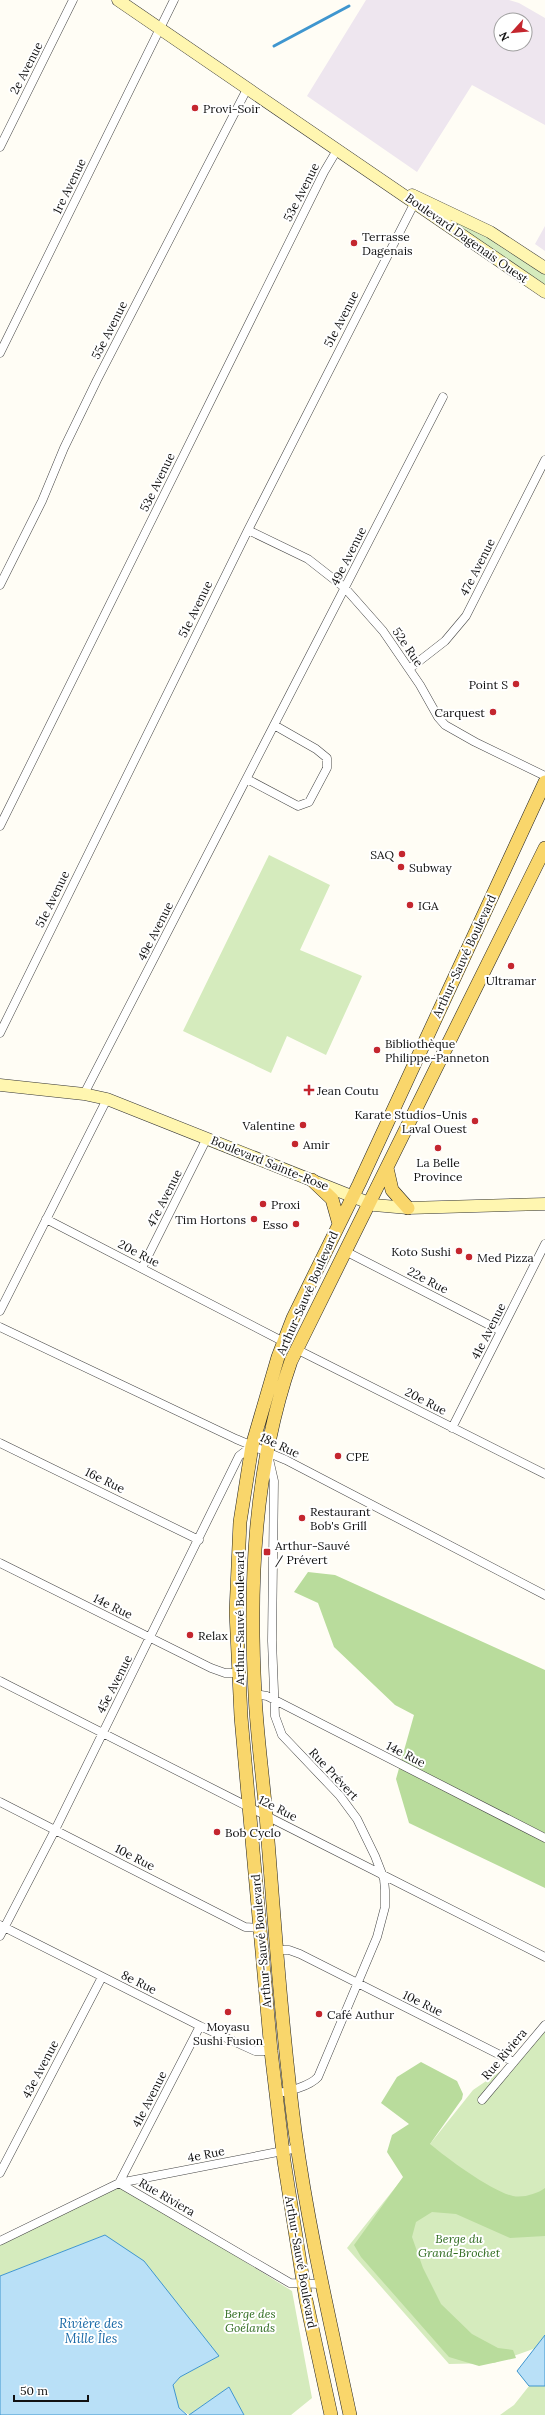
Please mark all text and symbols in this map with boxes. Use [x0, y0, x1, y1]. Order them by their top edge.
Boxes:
north arrow [493, 12, 533, 52]
text: N [496, 29, 512, 44]
street label: 2e Avenue [6, 39, 46, 97]
place label: Provi-Soir [203, 101, 261, 116]
marker: Provi-Soir [190, 103, 200, 113]
street label: 1re Avenue [49, 155, 89, 216]
street label: 53e Avenue [280, 160, 322, 224]
street label: Boulevard Dagenais Ouest [403, 190, 531, 286]
place label: Terrasse Dagenais [362, 229, 413, 258]
marker: Terrasse Dagenais [349, 238, 359, 248]
street label: 51e Avenue [320, 288, 362, 350]
street label: 55e Avenue [88, 298, 130, 362]
street label: 53e Avenue [136, 450, 178, 514]
street label: 49e Avenue [327, 524, 369, 588]
street label: 47e Avenue [456, 535, 498, 598]
street label: 51e Avenue [175, 578, 215, 640]
street label: 52e Rue [390, 625, 427, 670]
place label: Point S [469, 677, 508, 692]
marker: Point S [511, 679, 521, 689]
place label: Carquest [435, 705, 485, 720]
marker: Carquest [488, 707, 498, 717]
place label: SAQ [370, 847, 394, 862]
marker: SAQ [397, 849, 407, 859]
place label: Subway [409, 860, 452, 875]
marker: Subway [396, 862, 406, 872]
street label: 51e Avenue [32, 868, 72, 930]
street label: Arthur-Sauvé Boulevard [428, 892, 499, 1021]
place label: IGA [418, 898, 439, 913]
street label: 49e Avenue [134, 899, 176, 963]
marker: IGA [405, 900, 415, 910]
marker: Ultramar [506, 961, 516, 971]
place label: Ultramar [486, 973, 537, 988]
place label: Bibliothèque Philippe-Panneton [385, 1036, 489, 1065]
marker: Bibliothèque Philippe-Panneton [372, 1045, 382, 1055]
place label: Jean Coutu [316, 1083, 379, 1098]
marker: Jean Coutu [304, 1085, 314, 1095]
place label: Karate Studios-Unis Laval Ouest [354, 1107, 467, 1136]
marker: Karate Studios-Unis Laval Ouest [470, 1116, 480, 1126]
place label: Valentine [242, 1118, 295, 1133]
marker: Valentine [298, 1120, 308, 1130]
street label: Boulevard Sainte-Rose [209, 1132, 332, 1194]
place label: Amir [302, 1137, 331, 1152]
marker: Amir [290, 1139, 300, 1149]
marker: La Belle Province [433, 1143, 443, 1153]
place label: La Belle Province [414, 1155, 463, 1184]
street label: 47e Avenue [143, 1166, 185, 1229]
place label: Proxi [271, 1197, 300, 1212]
marker: Proxi [258, 1199, 268, 1209]
place label: Tim Hortons [175, 1212, 246, 1227]
marker: Tim Hortons [249, 1214, 259, 1224]
place label: Esso [262, 1217, 288, 1232]
marker: Esso [291, 1219, 301, 1229]
street label: Arthur-Sauvé Boulevard [272, 1229, 341, 1358]
street label: 20e Rue [116, 1236, 163, 1270]
place label: Koto Sushi [391, 1244, 451, 1259]
marker: Koto Sushi [454, 1246, 464, 1256]
place label: Med Pizza [477, 1250, 534, 1265]
marker: Med Pizza [464, 1252, 474, 1262]
street label: 22e Rue [405, 1263, 451, 1297]
street label: 41e Avenue [467, 1300, 509, 1362]
street label: 20e Rue [403, 1384, 450, 1418]
street label: 18e Rue [258, 1429, 303, 1461]
place label: CPE [346, 1449, 369, 1464]
marker: CPE [333, 1451, 343, 1461]
street label: 16e Rue [83, 1464, 128, 1496]
place label: Restaurant Bob's Grill [310, 1504, 371, 1533]
marker: Restaurant Bob's Grill [297, 1513, 307, 1523]
place label: Arthur-Sauvé / Prévert [274, 1538, 351, 1568]
marker: Arthur-Sauvé / Prévert [262, 1547, 272, 1557]
street label: Arthur-Sauvé Boulevard [232, 1551, 247, 1686]
street label: 14e Rue [91, 1590, 135, 1622]
place label: Relax [198, 1628, 228, 1643]
marker: Relax [185, 1630, 195, 1640]
street label: 45e Avenue [93, 1652, 135, 1716]
street label: 14e Rue [384, 1738, 428, 1770]
street label: Rue Prévert [306, 1745, 362, 1803]
street label: 12e Rue [256, 1792, 300, 1824]
place label: Bob Cyclo [225, 1825, 281, 1840]
marker: Bob Cyclo [212, 1827, 222, 1837]
street label: 10e Rue [113, 1841, 158, 1874]
street label: Arthur-Sauvé Boulevard [248, 1874, 274, 2009]
street label: 8e Rue [119, 1967, 160, 1997]
street label: 10e Rue [401, 1987, 446, 2019]
marker: Moyasu Sushi Fusion [223, 2007, 233, 2017]
place label: Café Authur [327, 2007, 395, 2022]
marker: Café Authur [314, 2009, 324, 2019]
place label: Moyasu Sushi Fusion [193, 2019, 263, 2048]
street label: Rue Riviera [478, 2025, 530, 2083]
street label: 43e Avenue [18, 2037, 62, 2101]
street label: 41e Avenue [128, 2068, 170, 2130]
street label: 4e Rue [186, 2143, 226, 2165]
street label: Rue Riviera [136, 2175, 198, 2219]
street label: Arthur-Sauvé Boulevard [282, 2194, 320, 2329]
park label: Berge du Grand-Brochet [418, 2231, 501, 2260]
park label: Berge des Goélands [224, 2306, 276, 2335]
water label: Rivière des Mille Îles [59, 2315, 123, 2347]
scale bar [14, 2377, 88, 2403]
text: 50 m [20, 2383, 48, 2398]

